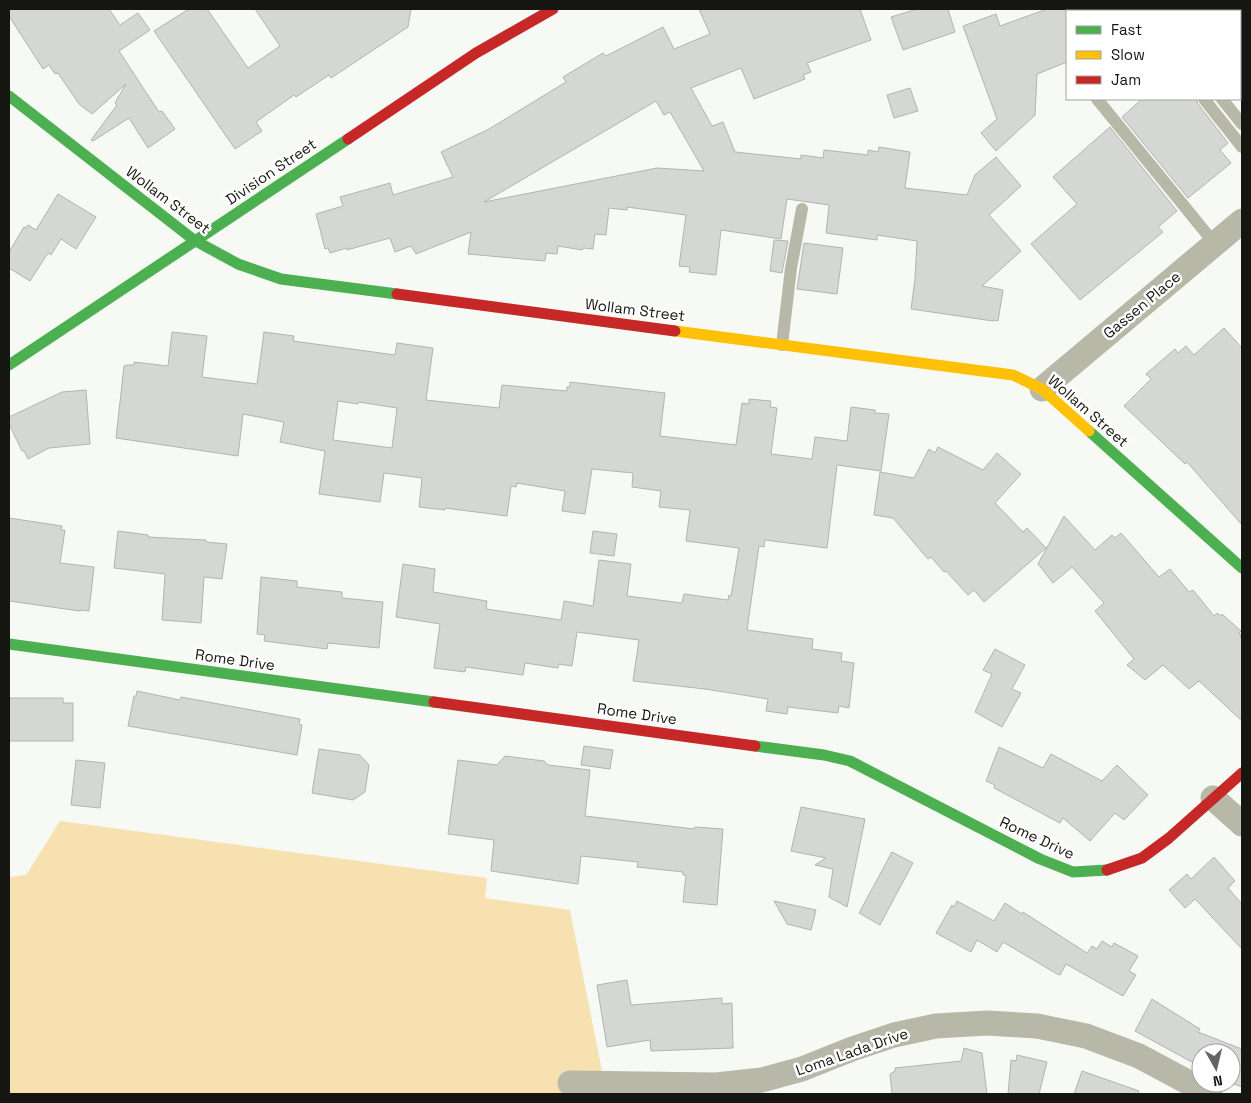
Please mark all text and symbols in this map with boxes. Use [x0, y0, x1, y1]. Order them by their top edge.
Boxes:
legend [1066, 10, 1241, 100]
text: Fast [1111, 20, 1142, 39]
text: Slow [1111, 45, 1145, 64]
text: Jam [1111, 70, 1141, 89]
street label: Division Street [222, 134, 320, 209]
street label: Wollam Street [122, 162, 214, 238]
street label: Gassen Place [1099, 267, 1184, 342]
street label: Wollam Street [584, 294, 686, 325]
street label: Wollam Street [1044, 370, 1133, 451]
street label: Rome Drive [194, 645, 276, 675]
street label: Rome Drive [596, 699, 678, 729]
street label: Rome Drive [997, 812, 1078, 863]
street label: Loma Lada Drive [793, 1023, 911, 1080]
north arrow [1191, 1043, 1241, 1093]
text: N [1212, 1071, 1224, 1090]

